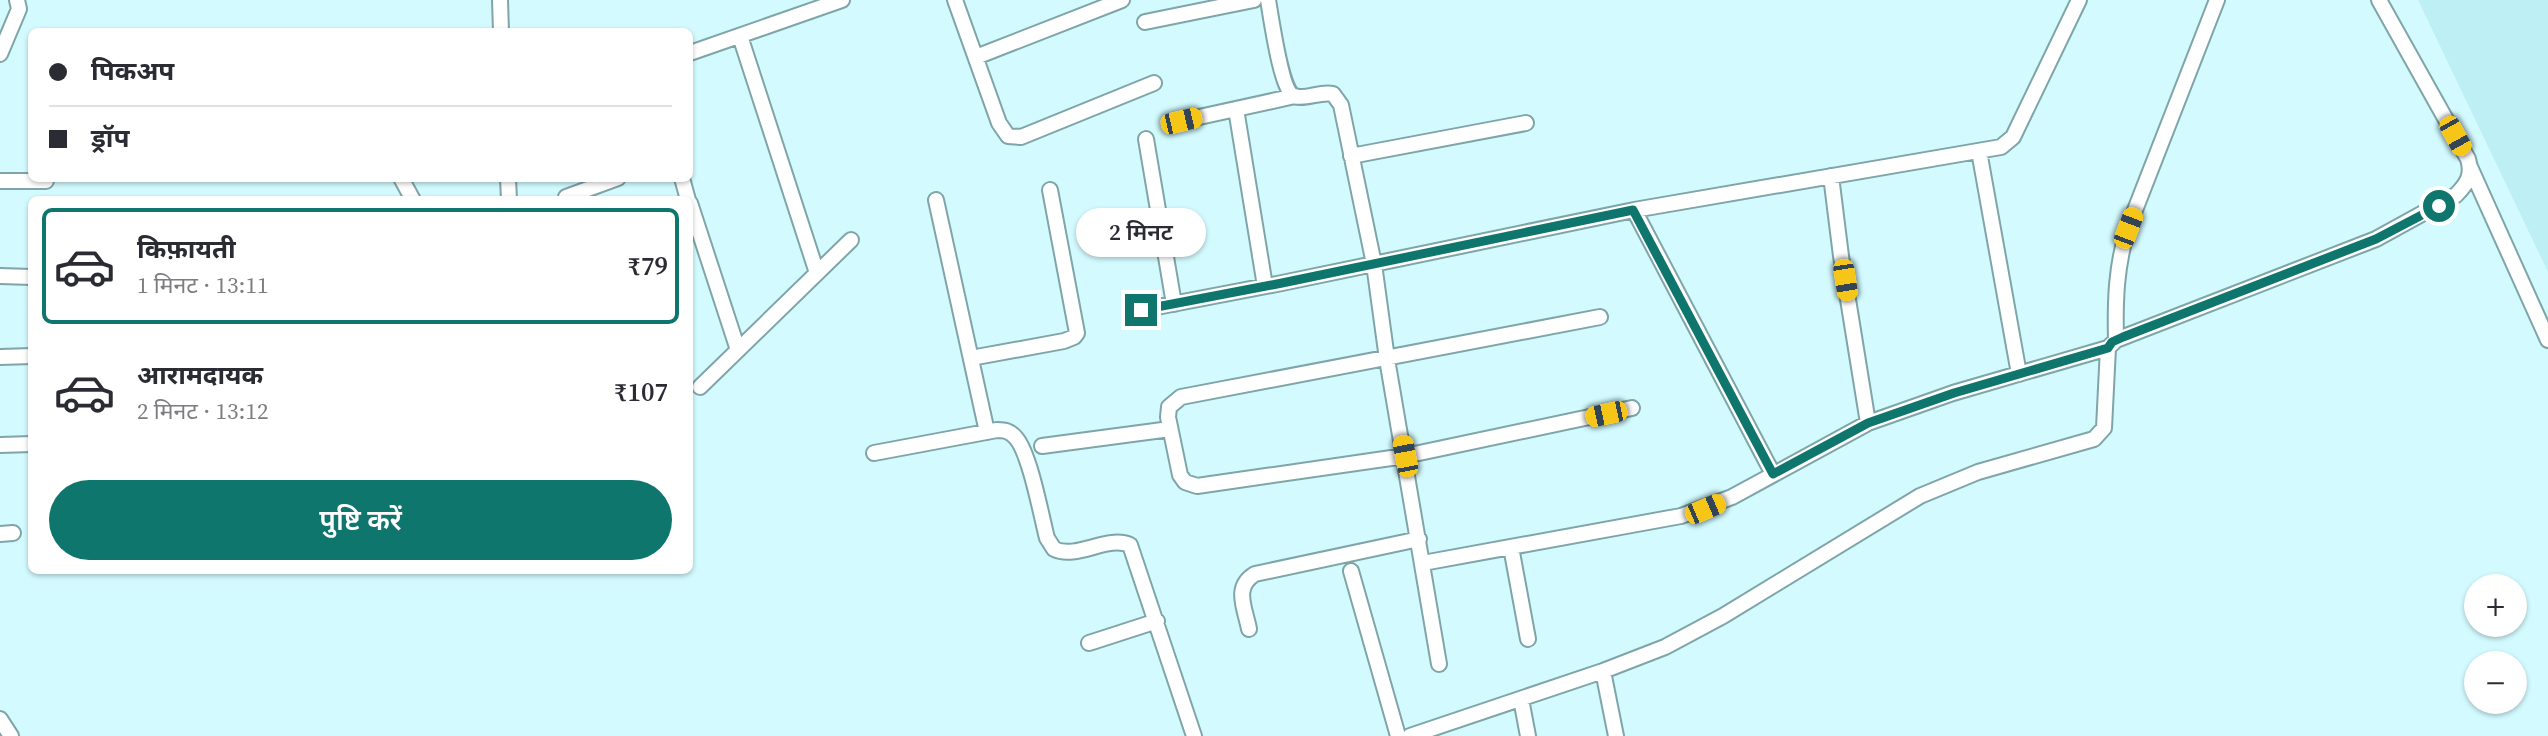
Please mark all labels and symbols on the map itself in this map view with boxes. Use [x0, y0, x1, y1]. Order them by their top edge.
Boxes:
car [1159, 106, 1204, 136]
car [2436, 113, 2475, 159]
route start [2423, 190, 2455, 222]
car [2111, 205, 2146, 251]
callout: 2 मिनट [1076, 208, 1206, 258]
car [1832, 258, 1859, 302]
route end [1125, 294, 1157, 326]
car [1584, 399, 1629, 429]
car [1391, 433, 1420, 479]
car [1682, 491, 1729, 527]

